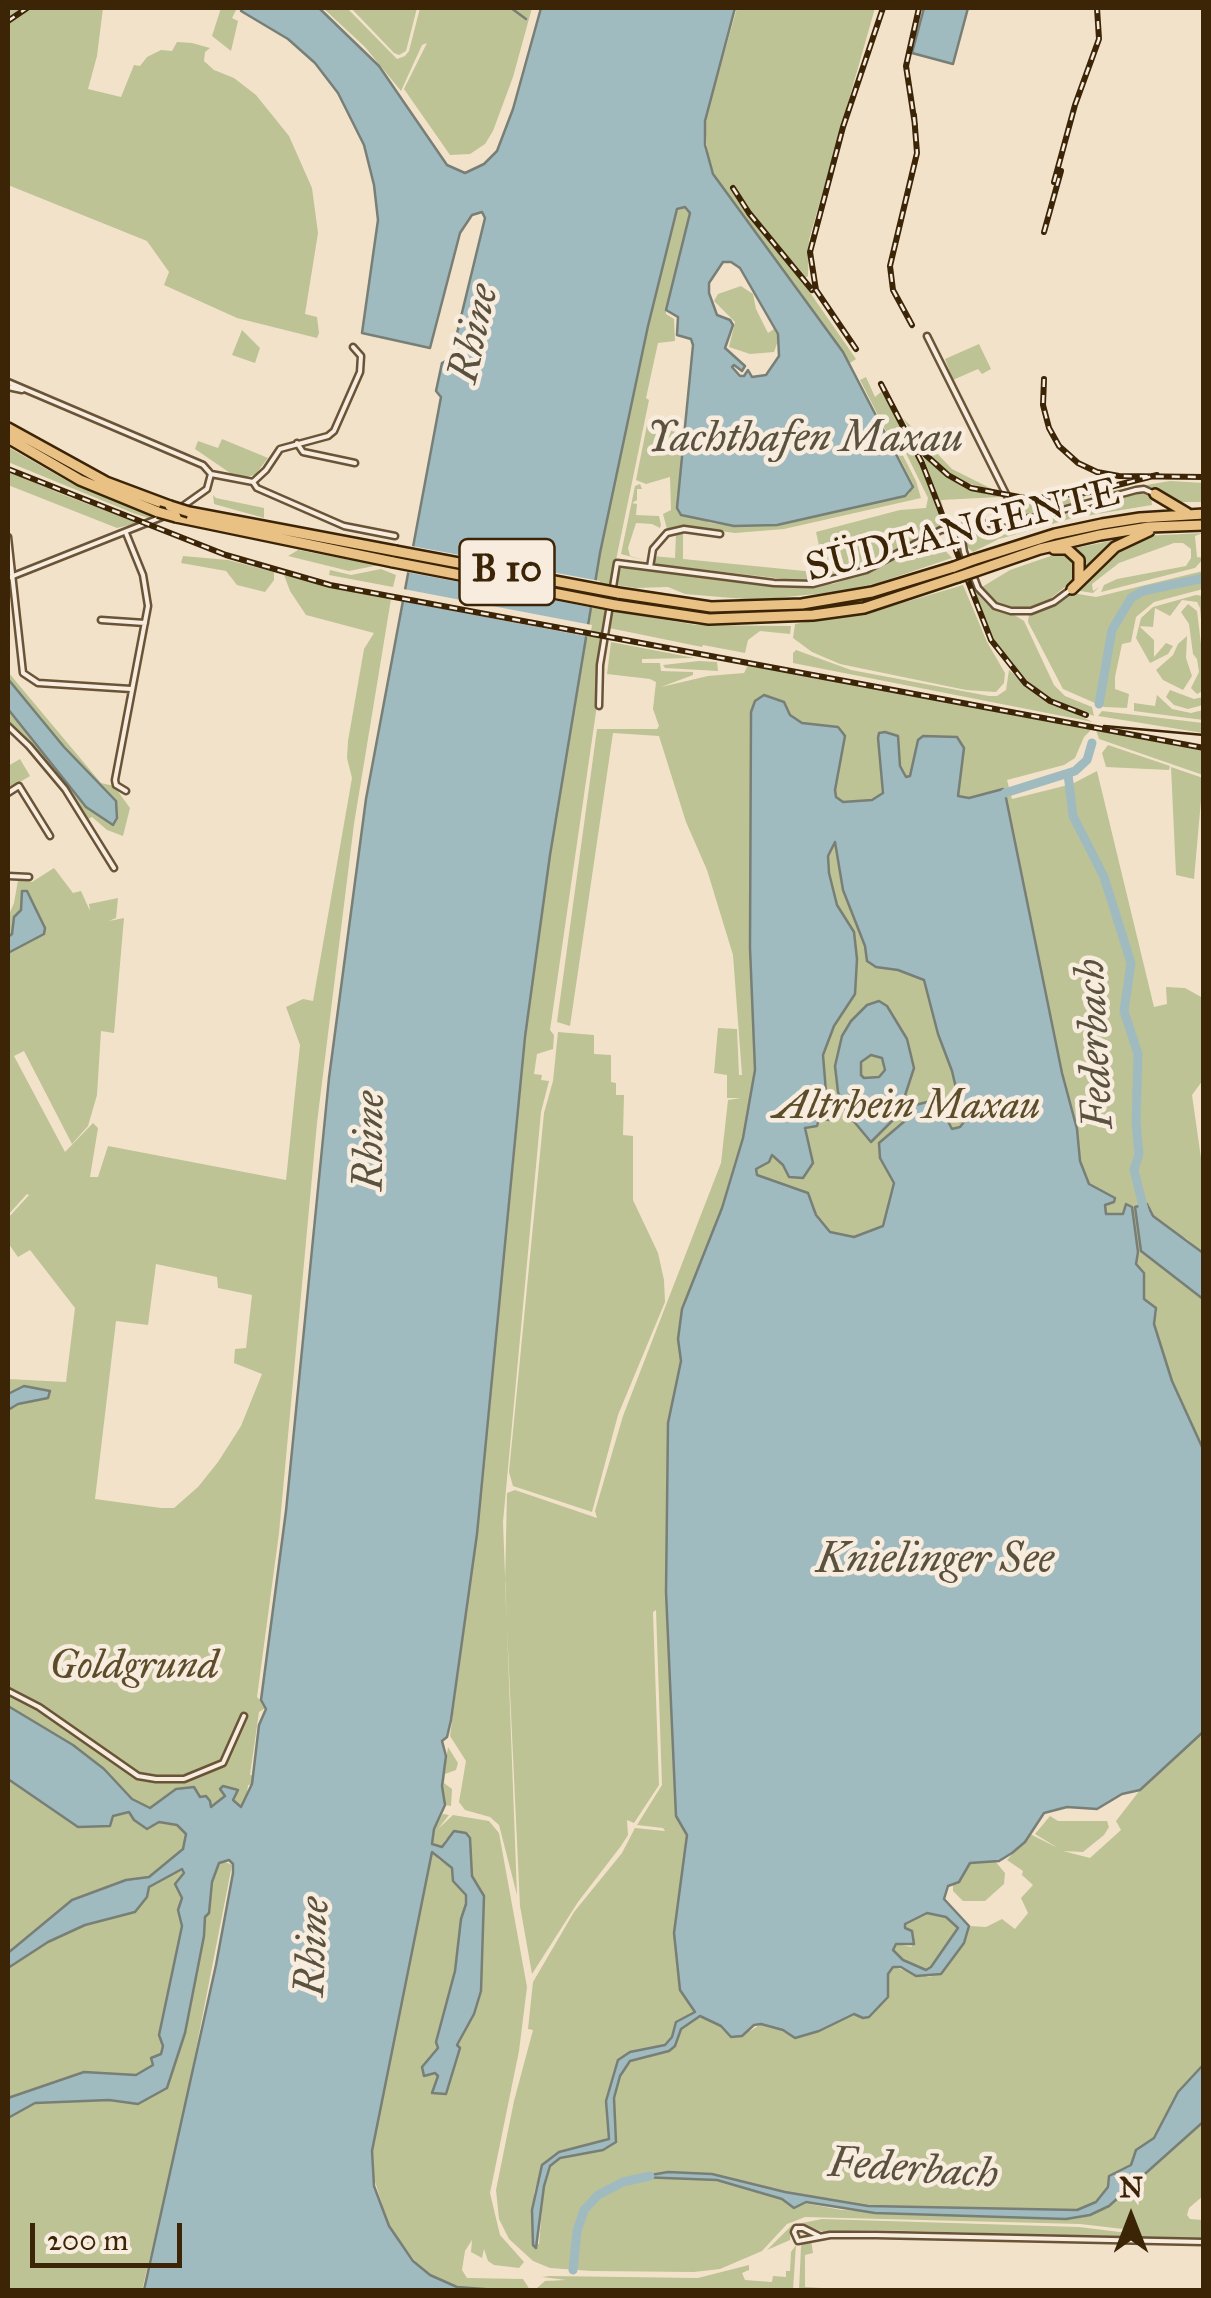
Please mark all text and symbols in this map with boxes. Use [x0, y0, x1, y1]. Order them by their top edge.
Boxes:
water label: Rhine [440, 280, 512, 388]
water label: Yachthafen Maxau [647, 416, 963, 466]
street label: SÜDTANGENTE [801, 470, 1125, 594]
road number: B 10 [460, 539, 554, 605]
water label: Federbach [1067, 958, 1127, 1130]
park label: Altrhein Maxau [774, 1084, 1040, 1132]
water label: Rhine [346, 1091, 398, 1191]
water label: Knielinger See [816, 1537, 1054, 1587]
park label: Goldgrund [49, 1644, 219, 1692]
water label: Rhine [287, 1896, 343, 1998]
water label: Federbach [826, 2140, 1000, 2202]
north arrow [1081, 2168, 1181, 2268]
text: N [1119, 2170, 1143, 2205]
scale bar [35, 2203, 188, 2265]
text: 200 m [47, 2222, 128, 2258]

